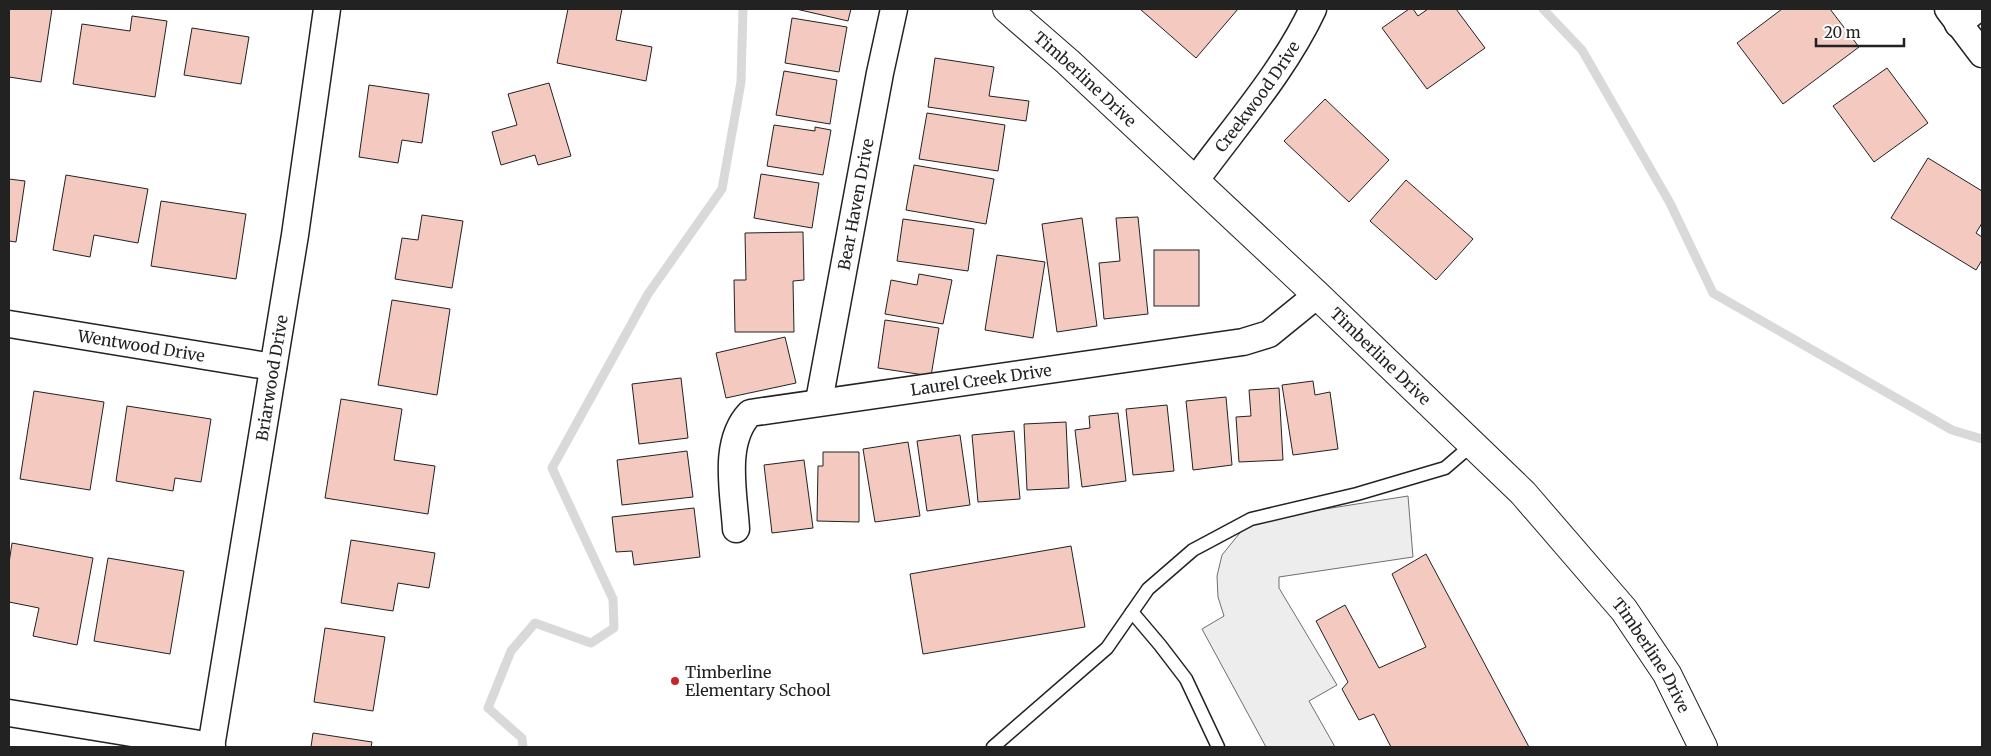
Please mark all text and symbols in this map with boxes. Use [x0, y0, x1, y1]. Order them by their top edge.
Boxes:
scale bar [1816, 15, 1904, 47]
text: 20 m [1824, 23, 1861, 42]
street label: Timberline Drive [1030, 27, 1141, 131]
street label: Creekwood Drive [1210, 37, 1304, 156]
street label: Bear Haven Drive [834, 137, 878, 272]
street label: Timberline Drive [1326, 303, 1435, 409]
street label: Briarwood Drive [251, 314, 292, 442]
street label: Wentwood Drive [75, 325, 206, 366]
street label: Laurel Creek Drive [909, 360, 1053, 400]
street label: Timberline Drive [1608, 594, 1694, 716]
place label: Timberline Elementary School [685, 662, 831, 700]
marker: Timberline Elementary School [669, 675, 681, 687]

